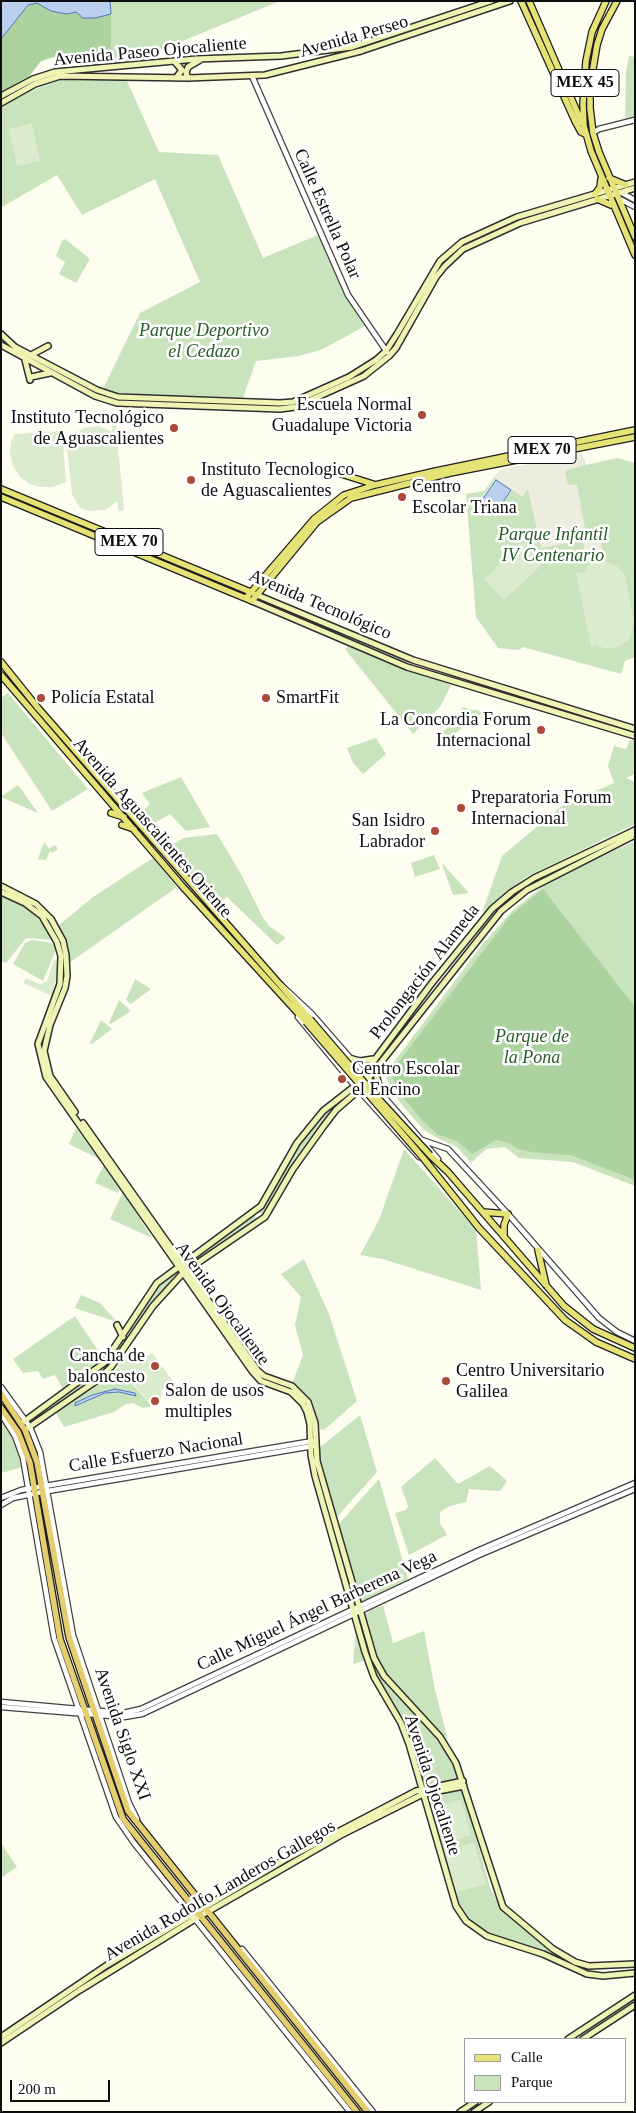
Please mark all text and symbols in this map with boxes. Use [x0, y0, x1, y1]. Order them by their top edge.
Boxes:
street label: Avenida Perseo [297, 11, 411, 63]
street label: Avenida Paseo Ojocaliente [53, 33, 247, 71]
road number: MEX 45 [551, 70, 619, 96]
street label: Calle Estrella Polar [289, 146, 365, 282]
park label: Parque Deportivo el Cedazo [139, 320, 269, 362]
place label: Escuela Normal Guadalupe Victoria [272, 394, 412, 436]
place label: Instituto Tecnológico de Aguascalientes [11, 407, 164, 449]
marker: Escuela Normal Guadalupe Victoria [416, 409, 428, 421]
marker: Instituto Tecnológico de Aguascalientes [168, 422, 180, 434]
road number: MEX 70 [508, 436, 576, 464]
place label: Instituto Tecnologico de Aguascalientes [201, 459, 354, 502]
marker: Instituto Tecnologico de Aguascalientes [185, 474, 197, 486]
place label: Centro Escolar Triana [412, 476, 517, 518]
marker: Centro Escolar Triana [396, 491, 408, 503]
park label: Parque Infantil IV Centenario [498, 524, 608, 566]
road number: MEX 70 [95, 528, 163, 556]
street label: Avenida Tecnológico [245, 565, 395, 645]
place label: Policía Estatal [51, 687, 154, 709]
place label: SmartFit [276, 687, 339, 709]
marker: Policía Estatal [35, 692, 47, 704]
marker: SmartFit [260, 692, 272, 704]
place label: La Concordia Forum Internacional [380, 709, 531, 752]
marker: La Concordia Forum Internacional [535, 724, 547, 736]
street label: Avenida Aguascalientes Oriente [68, 734, 236, 922]
place label: Preparatoria Forum Internacional [471, 787, 611, 830]
marker: Preparatoria Forum Internacional [455, 802, 467, 814]
place label: San Isidro Labrador [352, 810, 425, 852]
marker: San Isidro Labrador [429, 825, 441, 837]
street label: Prolongación Alameda [366, 900, 484, 1044]
park label: Parque de la Pona [495, 1026, 569, 1068]
place label: Centro Escolar el Encino [352, 1058, 459, 1100]
marker: Centro Escolar el Encino [336, 1073, 348, 1085]
street label: Avenida Ojocaliente [170, 1238, 274, 1370]
place label: Cancha de baloncesto [68, 1345, 145, 1388]
marker: Cancha de baloncesto [149, 1360, 161, 1372]
place label: Centro Universitario Galilea [456, 1360, 604, 1402]
marker: Centro Universitario Galilea [440, 1375, 452, 1387]
place label: Salon de usos multiples [165, 1380, 264, 1422]
marker: Salon de usos multiples [149, 1395, 161, 1407]
street label: Calle Esfuerzo Nacional [67, 1429, 245, 1477]
street label: Calle Miguel Ángel Barberena Vega [194, 1546, 440, 1676]
street label: Avenida Siglo XXI [89, 1665, 155, 1803]
street label: Avenida Ojocaliente [399, 1712, 465, 1858]
street label: Avenida Rodolfo Landeros Gallegos [101, 1816, 339, 1966]
legend [464, 2038, 626, 2103]
text: Calle [511, 2049, 543, 2065]
scale bar [12, 2070, 112, 2102]
text: Parque [511, 2074, 553, 2090]
text: 200 m [18, 2081, 56, 2097]

